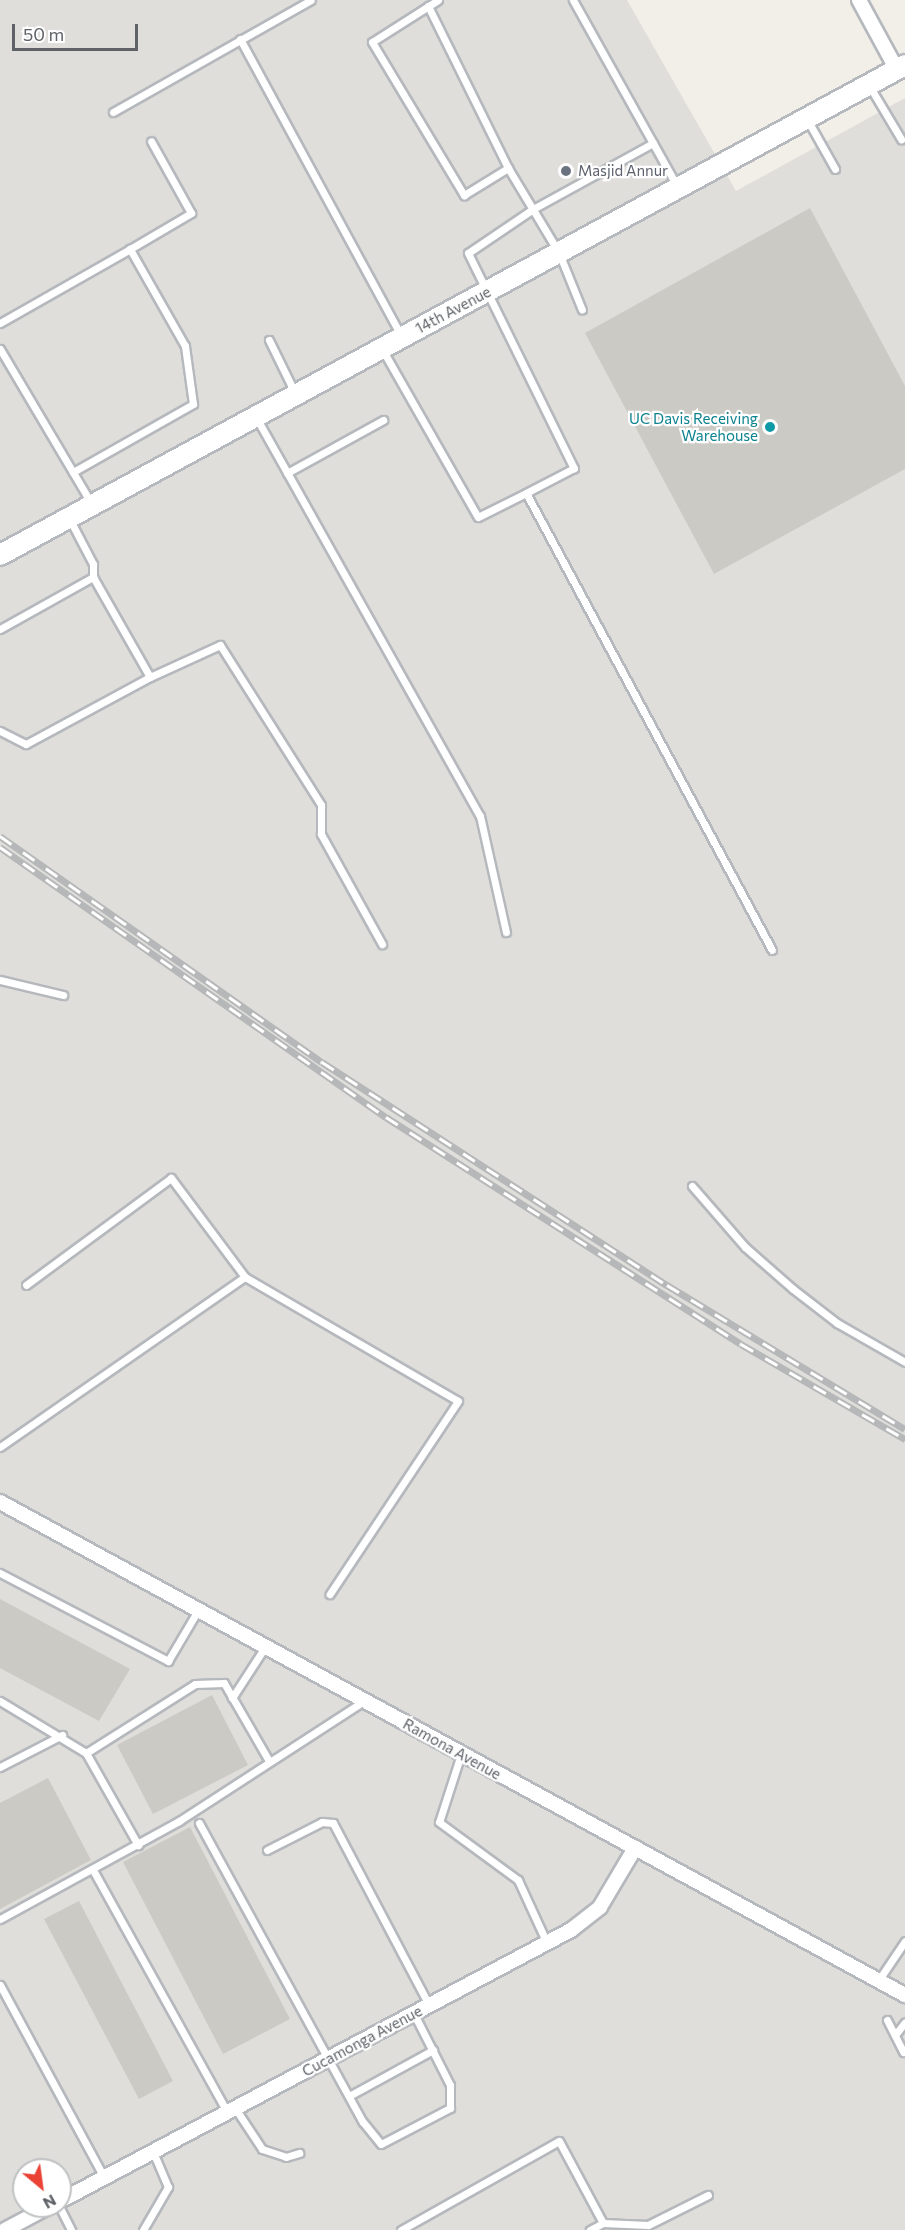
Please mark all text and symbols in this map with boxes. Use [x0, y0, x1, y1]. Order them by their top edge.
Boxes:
scale bar [15, 12, 141, 50]
text: 50 m [23, 23, 64, 45]
place label: Masjid Annur [578, 162, 668, 180]
marker: Masjid Annur [559, 164, 573, 178]
street label: 14th Avenue [412, 283, 494, 337]
place label: UC Davis Receiving Warehouse [629, 409, 758, 444]
marker: UC Davis Receiving Warehouse [763, 420, 777, 434]
street label: Ramona Avenue [400, 1715, 504, 1783]
street label: Cucamonga Avenue [299, 2002, 425, 2080]
north arrow [12, 2158, 72, 2218]
text: N [40, 2191, 60, 2214]

